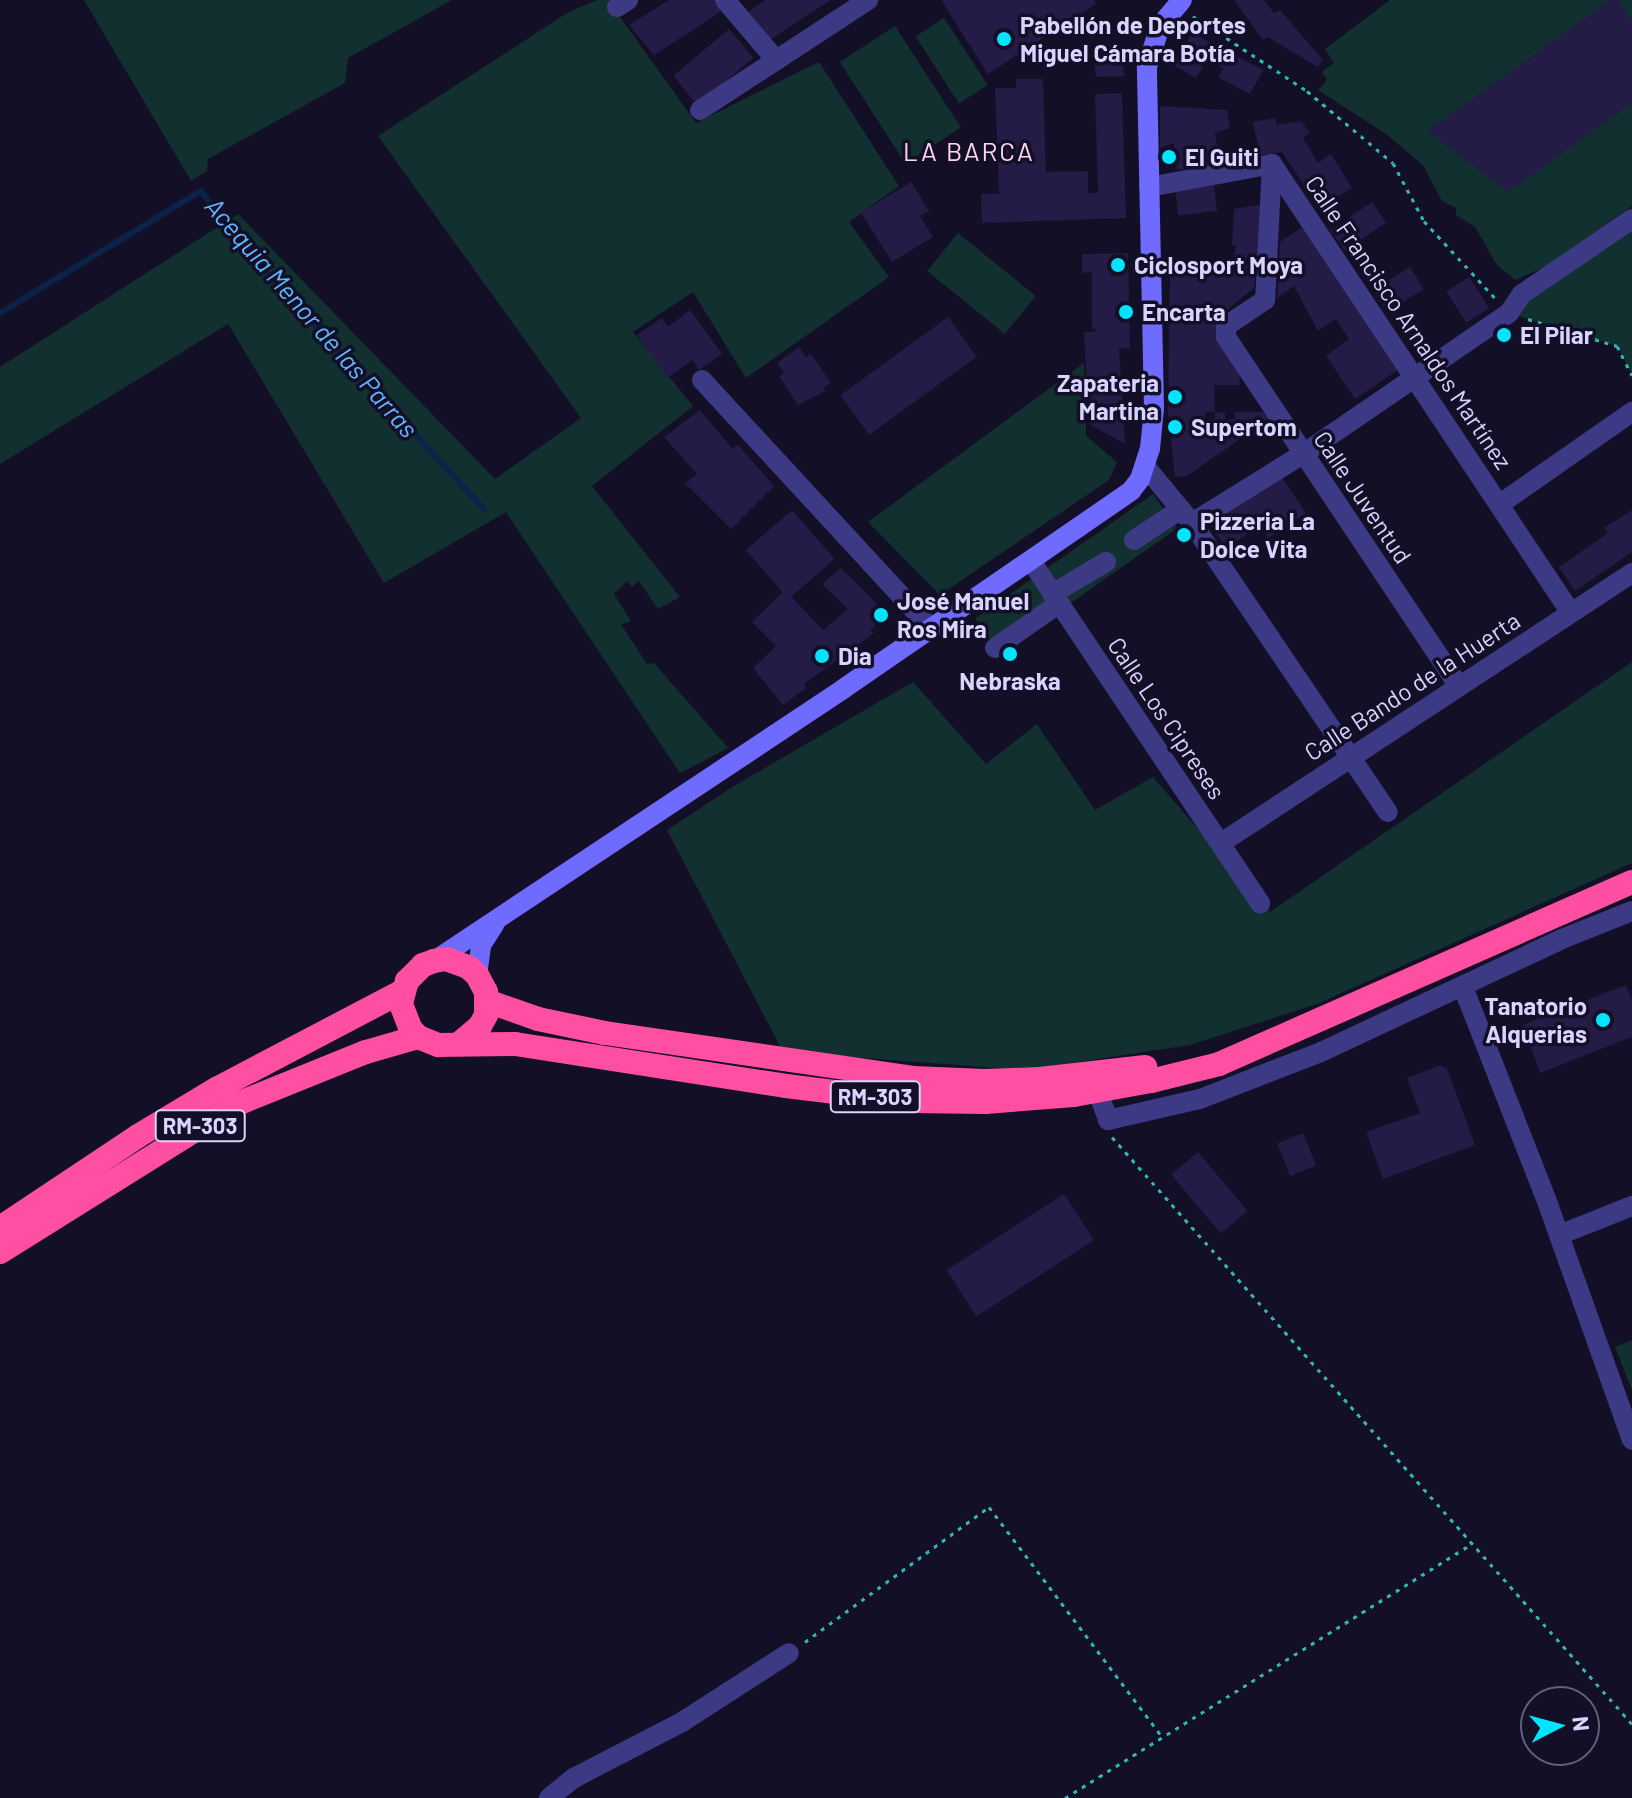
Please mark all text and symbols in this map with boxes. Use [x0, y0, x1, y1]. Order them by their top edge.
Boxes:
place label: Pabellón de Deportes Miguel Cámara Botía [1020, 11, 1246, 67]
marker: Pabellón de Deportes Miguel Cámara Botía [995, 30, 1013, 48]
district label: LA BARCA [903, 135, 1035, 167]
place label: El Guiti [1185, 143, 1259, 171]
marker: El Guiti [1160, 148, 1178, 166]
street label: Calle Francisco Arnaldos Martínez [1300, 170, 1518, 474]
water label: Acequia Menor de las Parras [199, 190, 425, 444]
place label: Ciclosport Moya [1134, 251, 1303, 279]
marker: Ciclosport Moya [1109, 256, 1127, 274]
place label: Encarta [1142, 298, 1226, 326]
marker: Encarta [1117, 303, 1135, 321]
place label: El Pilar [1520, 321, 1593, 349]
marker: El Pilar [1495, 326, 1513, 344]
place label: Zapateria Martina [1057, 369, 1159, 425]
marker: Zapateria Martina [1166, 388, 1184, 406]
place label: Supertom [1191, 413, 1297, 441]
marker: Supertom [1166, 418, 1184, 436]
street label: Calle Juventud [1308, 425, 1418, 569]
place label: Pizzeria La Dolce Vita [1200, 507, 1315, 563]
marker: Pizzeria La Dolce Vita [1175, 526, 1193, 544]
place label: José Manuel Ros Mira [897, 587, 1029, 643]
marker: José Manuel Ros Mira [872, 606, 890, 624]
street label: Calle Bando de la Huerta [1299, 606, 1525, 766]
street label: Calle Los Cipreses [1102, 632, 1232, 804]
place label: Dia [838, 642, 872, 670]
marker: Nebraska [1001, 645, 1019, 663]
marker: Dia [813, 647, 831, 665]
place label: Nebraska [959, 667, 1061, 695]
place label: Tanatorio Alquerias [1485, 992, 1587, 1048]
marker: Tanatorio Alquerias [1594, 1011, 1612, 1029]
road number: RM-303 [829, 1079, 921, 1115]
road number: RM-303 [154, 1108, 246, 1144]
north arrow [1520, 1686, 1600, 1766]
text: N [1568, 1715, 1596, 1732]

